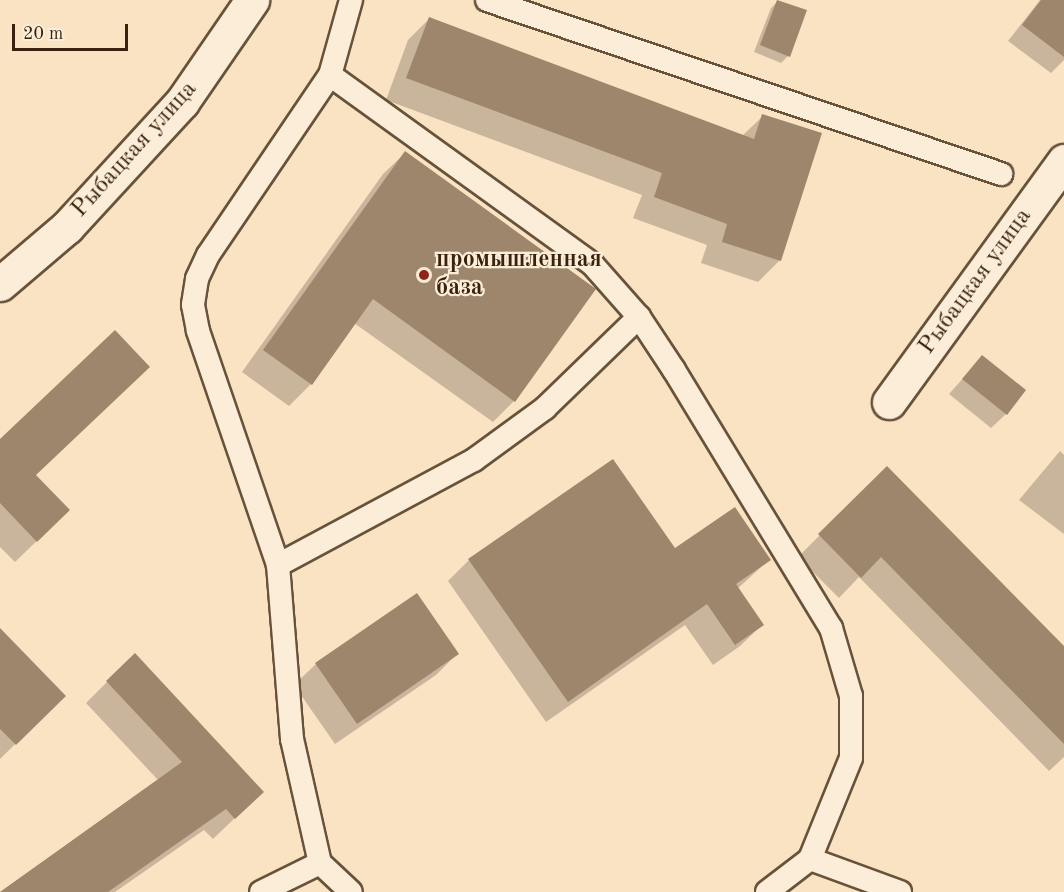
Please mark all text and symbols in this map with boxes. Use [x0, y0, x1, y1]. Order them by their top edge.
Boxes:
scale bar [15, 12, 130, 50]
text: 20 m [23, 25, 63, 43]
street label: Рыбацкая улица [66, 76, 204, 224]
street label: Рыбацкая улица [913, 203, 1039, 361]
place label: промышленная база [436, 247, 602, 303]
marker: промышленная база [417, 268, 431, 282]

